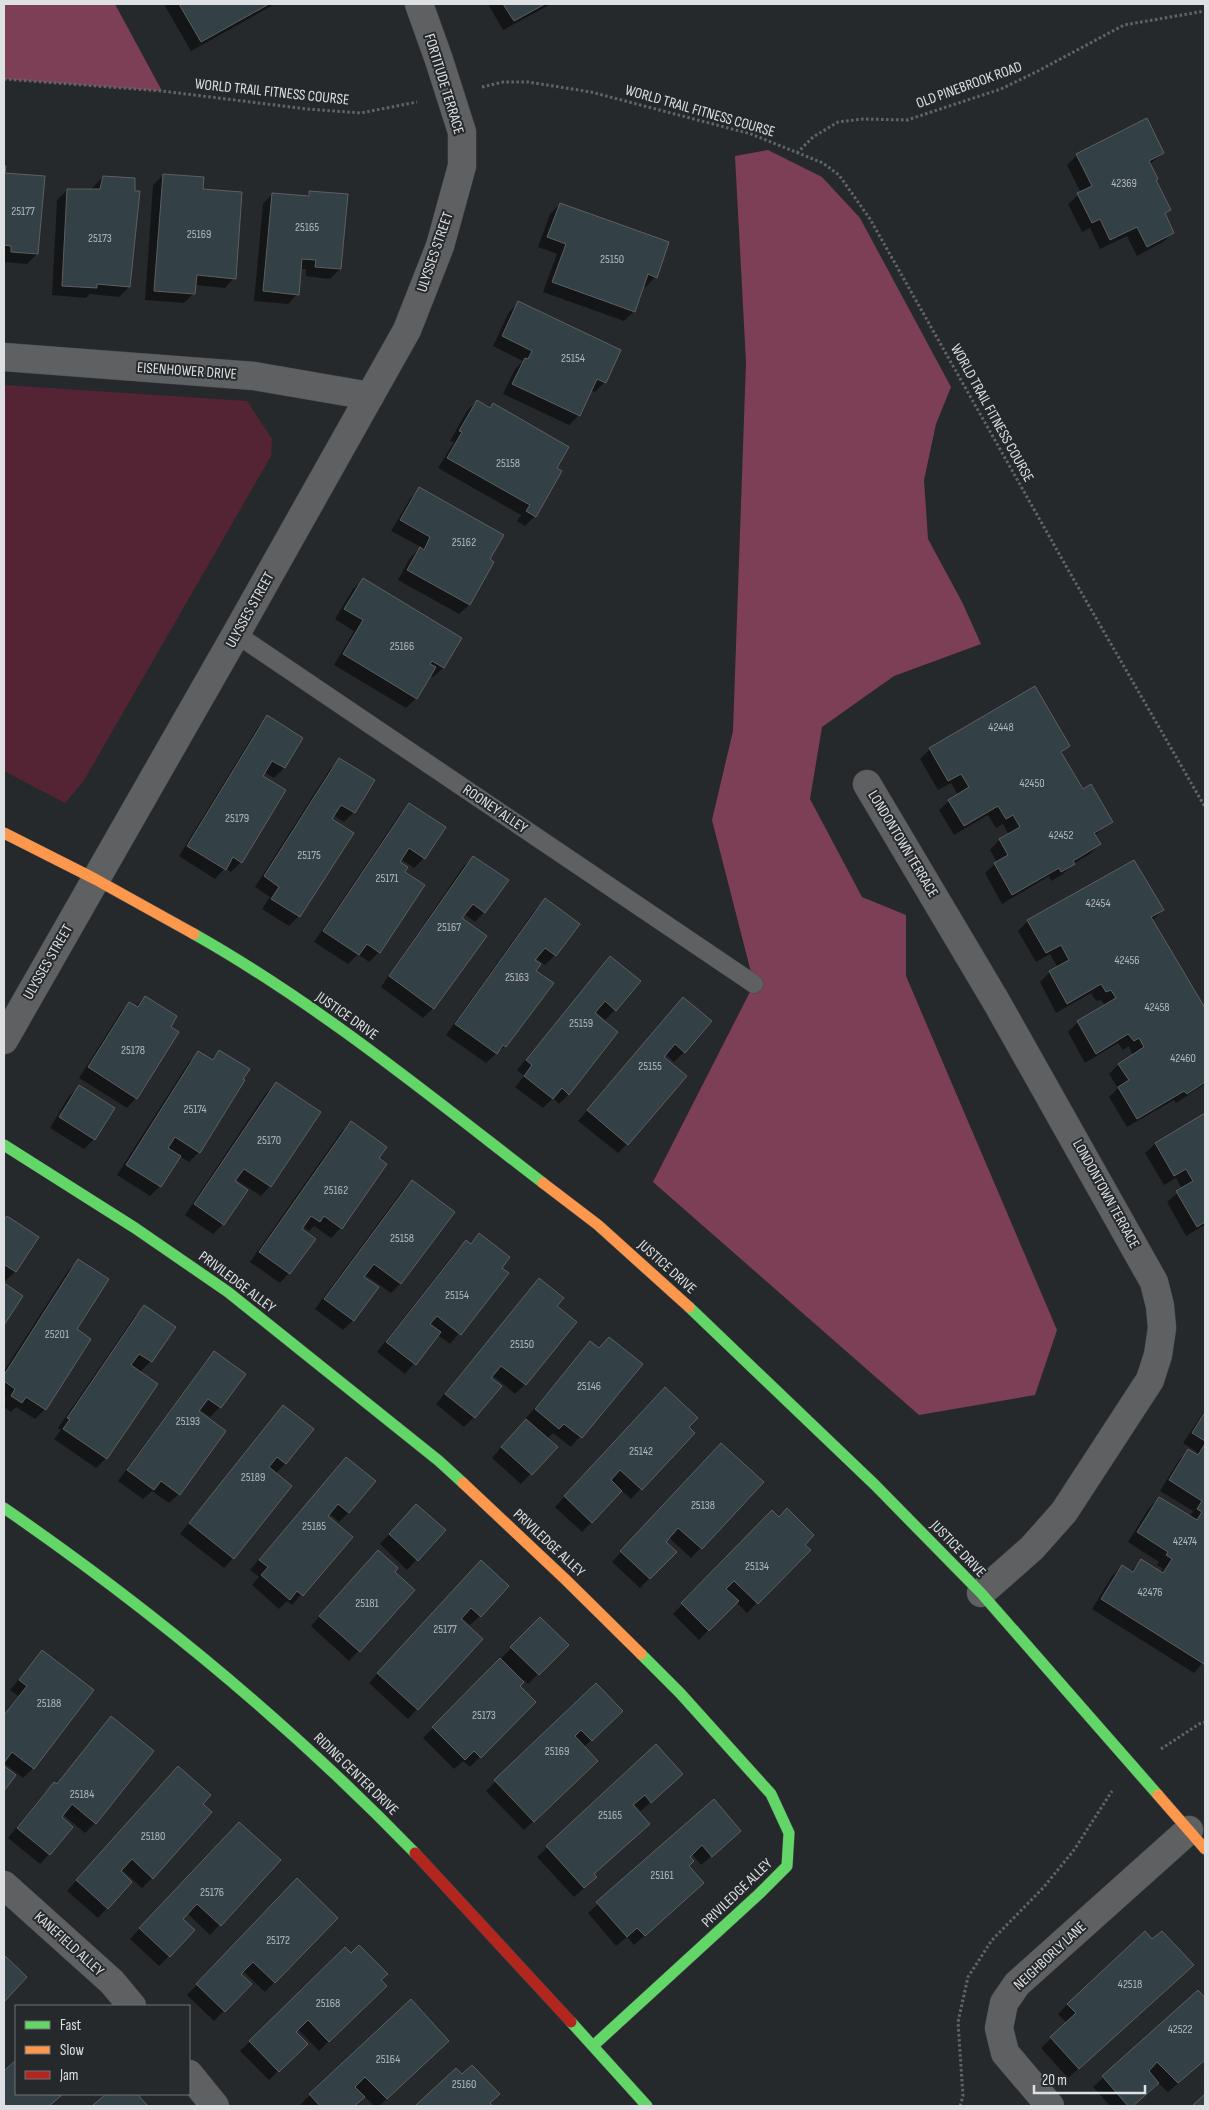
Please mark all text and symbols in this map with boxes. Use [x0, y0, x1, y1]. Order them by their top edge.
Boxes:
street label: FORTITUDE TERRACE [420, 31, 468, 137]
street label: OLD PINEBROOK ROAD [913, 57, 1025, 113]
street label: WORLD TRAIL FITNESS COURSE [194, 74, 350, 110]
street label: WORLD TRAIL FITNESS COURSE [623, 81, 777, 141]
house number: 42369 [1111, 176, 1137, 191]
house number: 25177 [11, 204, 35, 219]
street label: ULYSSES STREET [412, 209, 458, 295]
house number: 25165 [295, 220, 319, 235]
house number: 25169 [187, 227, 211, 242]
house number: 25173 [88, 231, 112, 246]
house number: 25150 [600, 252, 624, 267]
street label: WORLD TRAIL FITNESS COURSE [946, 341, 1038, 485]
house number: 25154 [561, 351, 585, 366]
street label: EISENHOWER DRIVE [136, 358, 238, 384]
house number: 25158 [496, 456, 520, 471]
house number: 25162 [452, 535, 476, 550]
street label: ULYSSES STREET [221, 569, 279, 651]
house number: 25166 [390, 639, 414, 654]
house number: 42448 [988, 720, 1014, 735]
house number: 42450 [1019, 776, 1045, 791]
street label: ROONEY ALLEY [459, 780, 532, 838]
street label: LONDONTOWN TERRACE [864, 787, 942, 901]
house number: 25179 [225, 811, 249, 826]
house number: 42452 [1049, 828, 1073, 843]
house number: 25175 [297, 848, 321, 863]
house number: 25171 [376, 871, 399, 886]
house number: 42454 [1086, 896, 1110, 911]
house number: 25167 [437, 920, 461, 935]
street label: ULYSSES STREET [19, 921, 77, 1003]
house number: 42456 [1114, 953, 1140, 968]
house number: 25163 [505, 970, 529, 985]
street label: JUSTICE DRIVE [311, 987, 382, 1044]
house number: 42458 [1144, 1000, 1170, 1015]
house number: 25159 [569, 1016, 593, 1031]
house number: 25178 [121, 1043, 145, 1058]
house number: 42460 [1170, 1051, 1196, 1066]
house number: 25155 [638, 1059, 662, 1074]
house number: 25174 [183, 1102, 207, 1117]
house number: 25170 [257, 1133, 281, 1148]
street label: LONDONTOWN TERRACE [1068, 1136, 1144, 1252]
house number: 25162 [324, 1183, 348, 1198]
house number: 25158 [390, 1231, 414, 1246]
street label: JUSTICE DRIVE [633, 1235, 700, 1298]
street label: PRIVILEDGE ALLEY [195, 1247, 280, 1317]
house number: 25154 [445, 1288, 469, 1303]
house number: 25201 [45, 1327, 70, 1342]
house number: 25150 [510, 1337, 534, 1352]
house number: 25146 [577, 1379, 601, 1394]
house number: 25193 [176, 1414, 200, 1429]
house number: 25142 [629, 1444, 653, 1459]
house number: 25189 [241, 1470, 265, 1485]
house number: 25138 [691, 1498, 715, 1513]
street label: PRIVILEDGE ALLEY [509, 1505, 589, 1582]
street label: JUSTICE DRIVE [925, 1516, 990, 1582]
house number: 25185 [302, 1519, 326, 1534]
house number: 42474 [1173, 1534, 1197, 1549]
house number: 25134 [745, 1559, 769, 1574]
house number: 42476 [1138, 1585, 1162, 1600]
house number: 25181 [355, 1596, 380, 1611]
house number: 25177 [433, 1622, 457, 1637]
house number: 25188 [37, 1696, 61, 1711]
house number: 25173 [472, 1708, 496, 1723]
street label: RIDING CENTER DRIVE [310, 1729, 402, 1819]
house number: 25169 [545, 1744, 569, 1759]
house number: 25184 [70, 1787, 94, 1802]
house number: 25165 [598, 1808, 622, 1823]
house number: 25180 [141, 1829, 165, 1844]
street label: PRIVILEDGE ALLEY [698, 1854, 777, 1932]
house number: 25161 [650, 1868, 675, 1883]
house number: 25176 [200, 1885, 224, 1900]
street label: KANEFIELD ALLEY [30, 1908, 108, 1981]
street label: NEIGHBORLY LANE [1010, 1918, 1090, 1994]
house number: 25172 [266, 1933, 290, 1948]
house number: 42518 [1118, 1977, 1142, 1992]
house number: 25168 [316, 1996, 340, 2011]
legend [15, 2005, 190, 2095]
text: Fast [60, 2016, 82, 2035]
house number: 42522 [1168, 2022, 1192, 2037]
text: Slow [60, 2041, 84, 2060]
house number: 25164 [376, 2052, 400, 2067]
scale bar [1034, 2062, 1145, 2094]
text: Jam [59, 2066, 78, 2085]
text: 20 m [1042, 2071, 1067, 2090]
house number: 25160 [452, 2077, 476, 2092]

